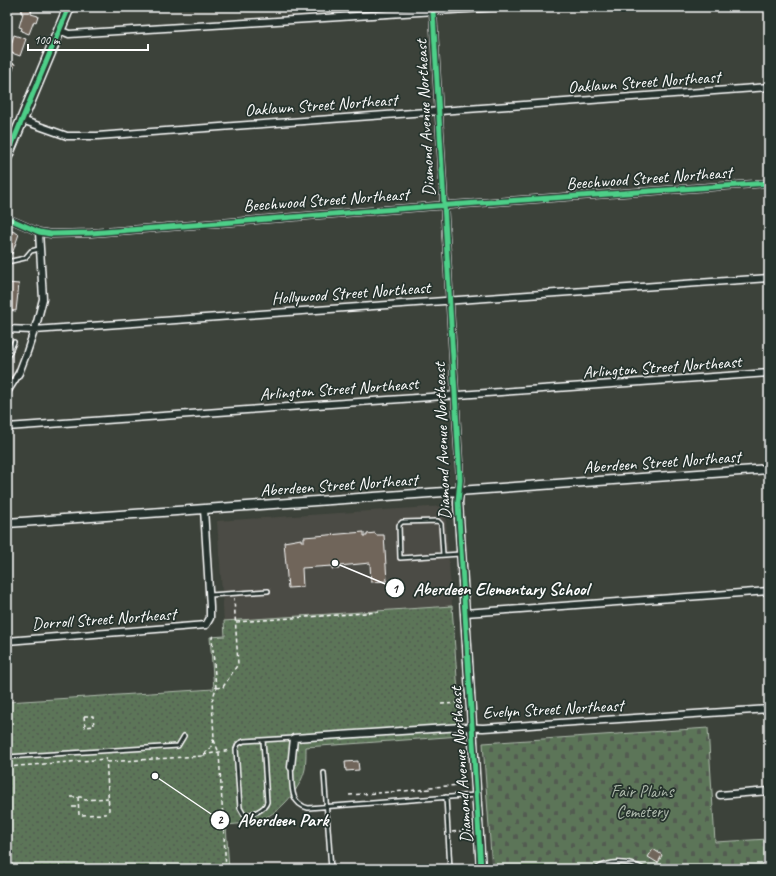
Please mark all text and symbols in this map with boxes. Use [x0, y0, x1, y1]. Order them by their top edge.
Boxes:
scale bar [28, 26, 148, 52]
text: 100 m [34, 32, 61, 48]
street label: Diamond Avenue Northeast [410, 37, 440, 197]
street label: Oaklawn Street Northeast [567, 66, 723, 98]
street label: Oaklawn Street Northeast [244, 89, 400, 121]
street label: Beechwood Street Northeast [566, 162, 735, 194]
street label: Beechwood Street Northeast [243, 184, 412, 216]
street label: Hollywood Street Northeast [271, 277, 433, 309]
street label: Arlington Street Northeast [582, 351, 744, 383]
street label: Diamond Avenue Northeast [429, 360, 455, 520]
street label: Arlington Street Northeast [259, 373, 421, 405]
street label: Aberdeen Street Northeast [583, 446, 744, 478]
street label: Aberdeen Street Northeast [260, 469, 421, 501]
callout: Aberdeen Elementary School [385, 573, 597, 603]
text: Aberdeen Elementary School [413, 578, 592, 600]
text: 1 [392, 581, 399, 597]
street label: Dorroll Street Northeast [31, 603, 179, 635]
street label: Diamond Avenue Northeast [445, 684, 477, 844]
street label: Evelyn Street Northeast [482, 695, 626, 723]
park label: Fair Plains Cemetery [611, 781, 675, 822]
callout: Aberdeen Park [210, 805, 337, 835]
text: Aberdeen Park [238, 809, 331, 831]
text: 2 [217, 812, 224, 828]

